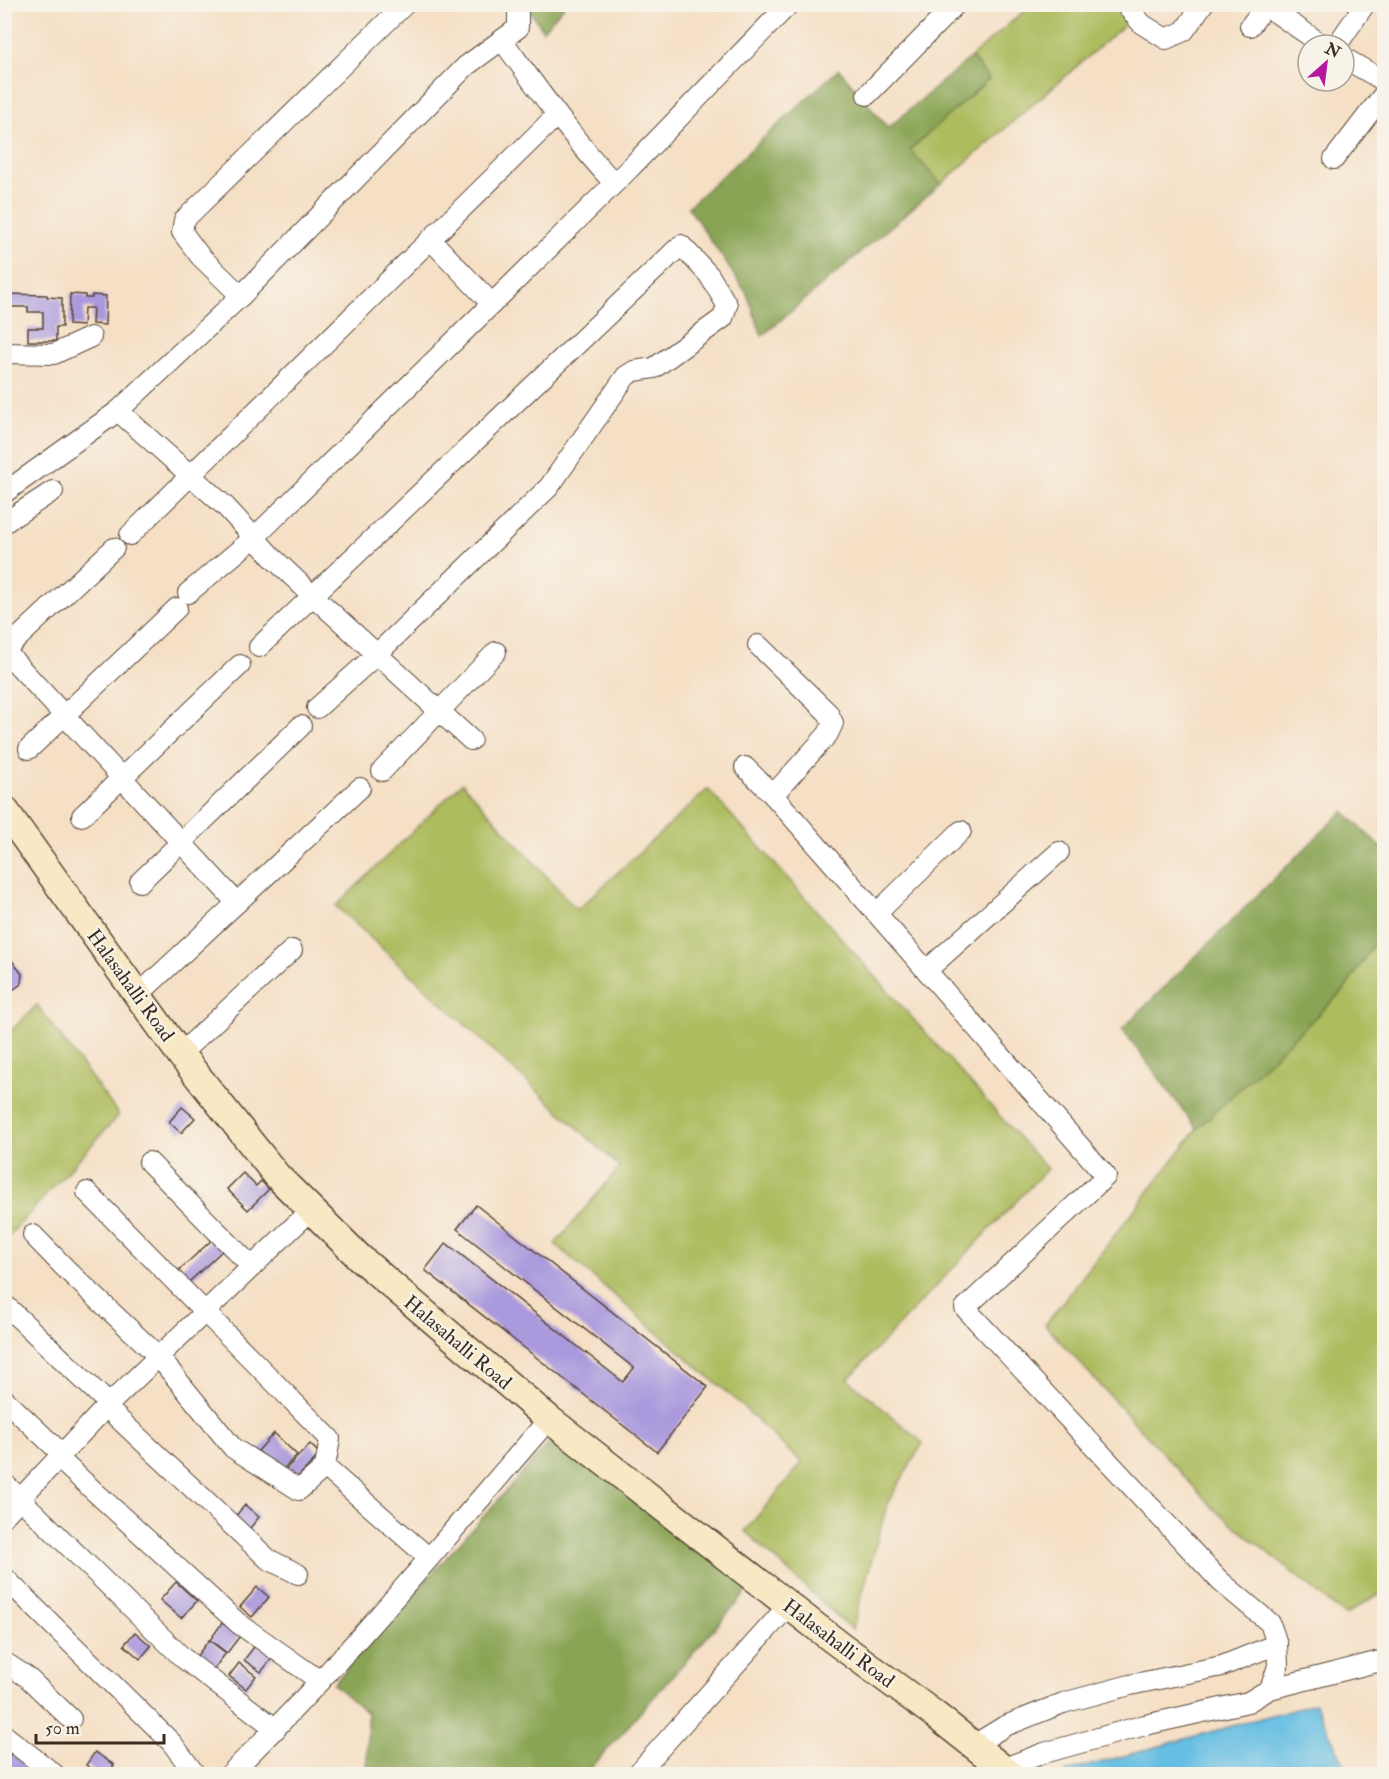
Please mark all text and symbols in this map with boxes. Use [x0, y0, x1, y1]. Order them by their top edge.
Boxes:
north arrow [1296, 33, 1356, 93]
text: N [1321, 38, 1344, 63]
street label: Halasahalli Road [81, 924, 180, 1047]
street label: Halasahalli Road [399, 1290, 517, 1395]
street label: Halasahalli Road [778, 1593, 900, 1694]
scale bar [36, 1707, 164, 1745]
text: 50 m [45, 1717, 80, 1740]

